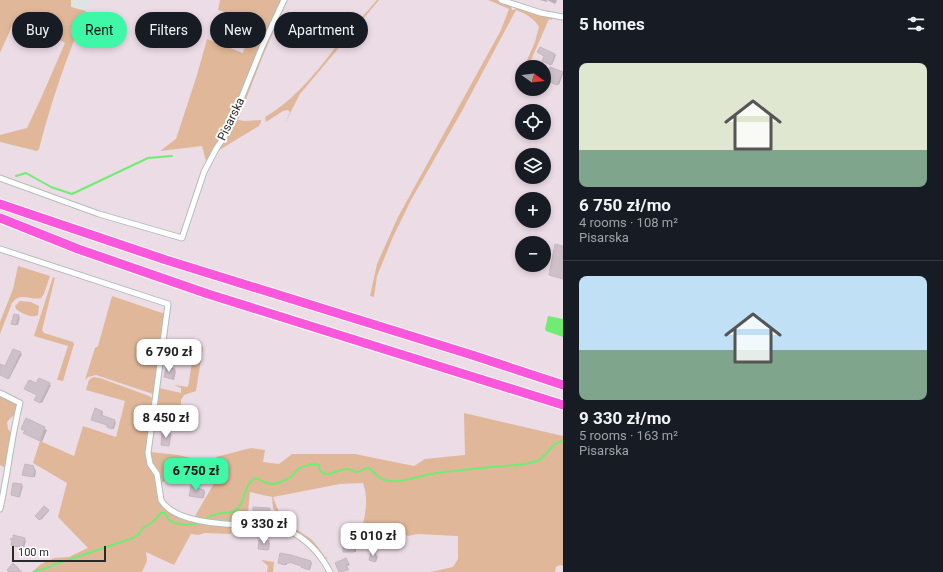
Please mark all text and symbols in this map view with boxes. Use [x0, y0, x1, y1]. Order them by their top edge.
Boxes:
chip: Buy [12, 12, 63, 48]
chip: Rent [71, 12, 127, 48]
chip: Filters [135, 12, 202, 48]
chip: New [210, 12, 266, 48]
chip: Apartment [274, 12, 368, 48]
icon: filters [905, 13, 927, 35]
text: 5 homes [579, 14, 645, 34]
north arrow [515, 60, 551, 96]
map controls [515, 60, 551, 272]
icon: home [717, 89, 789, 161]
street label: Pisarska [215, 95, 247, 143]
button: locate [515, 104, 551, 140]
button: layers [515, 148, 551, 184]
button: + [515, 192, 551, 228]
text: 6 750 zł/mo [579, 195, 671, 215]
text: 4 rooms · 108 m² [579, 215, 678, 230]
text: Pisarska [579, 230, 629, 245]
button: − [515, 236, 551, 272]
icon: home [717, 302, 789, 374]
pin: 6 790 zł [128, 339, 210, 373]
text: 6 790 zł [146, 344, 192, 359]
pin: 8 450 zł [125, 405, 207, 439]
text: 9 330 zł/mo [579, 408, 671, 428]
text: 8 450 zł [143, 410, 189, 425]
text: 5 rooms · 163 m² [579, 428, 678, 443]
text: Pisarska [579, 443, 629, 458]
pin: 6 750 zł [155, 458, 237, 492]
text: 6 750 zł [173, 463, 219, 478]
pin: 9 330 zł [223, 511, 305, 545]
text: 9 330 zł [241, 516, 287, 531]
pin: 5 010 zł [332, 523, 414, 557]
text: 5 010 zł [350, 528, 396, 543]
scale bar [12, 544, 106, 563]
text: 100 m [18, 546, 49, 559]

